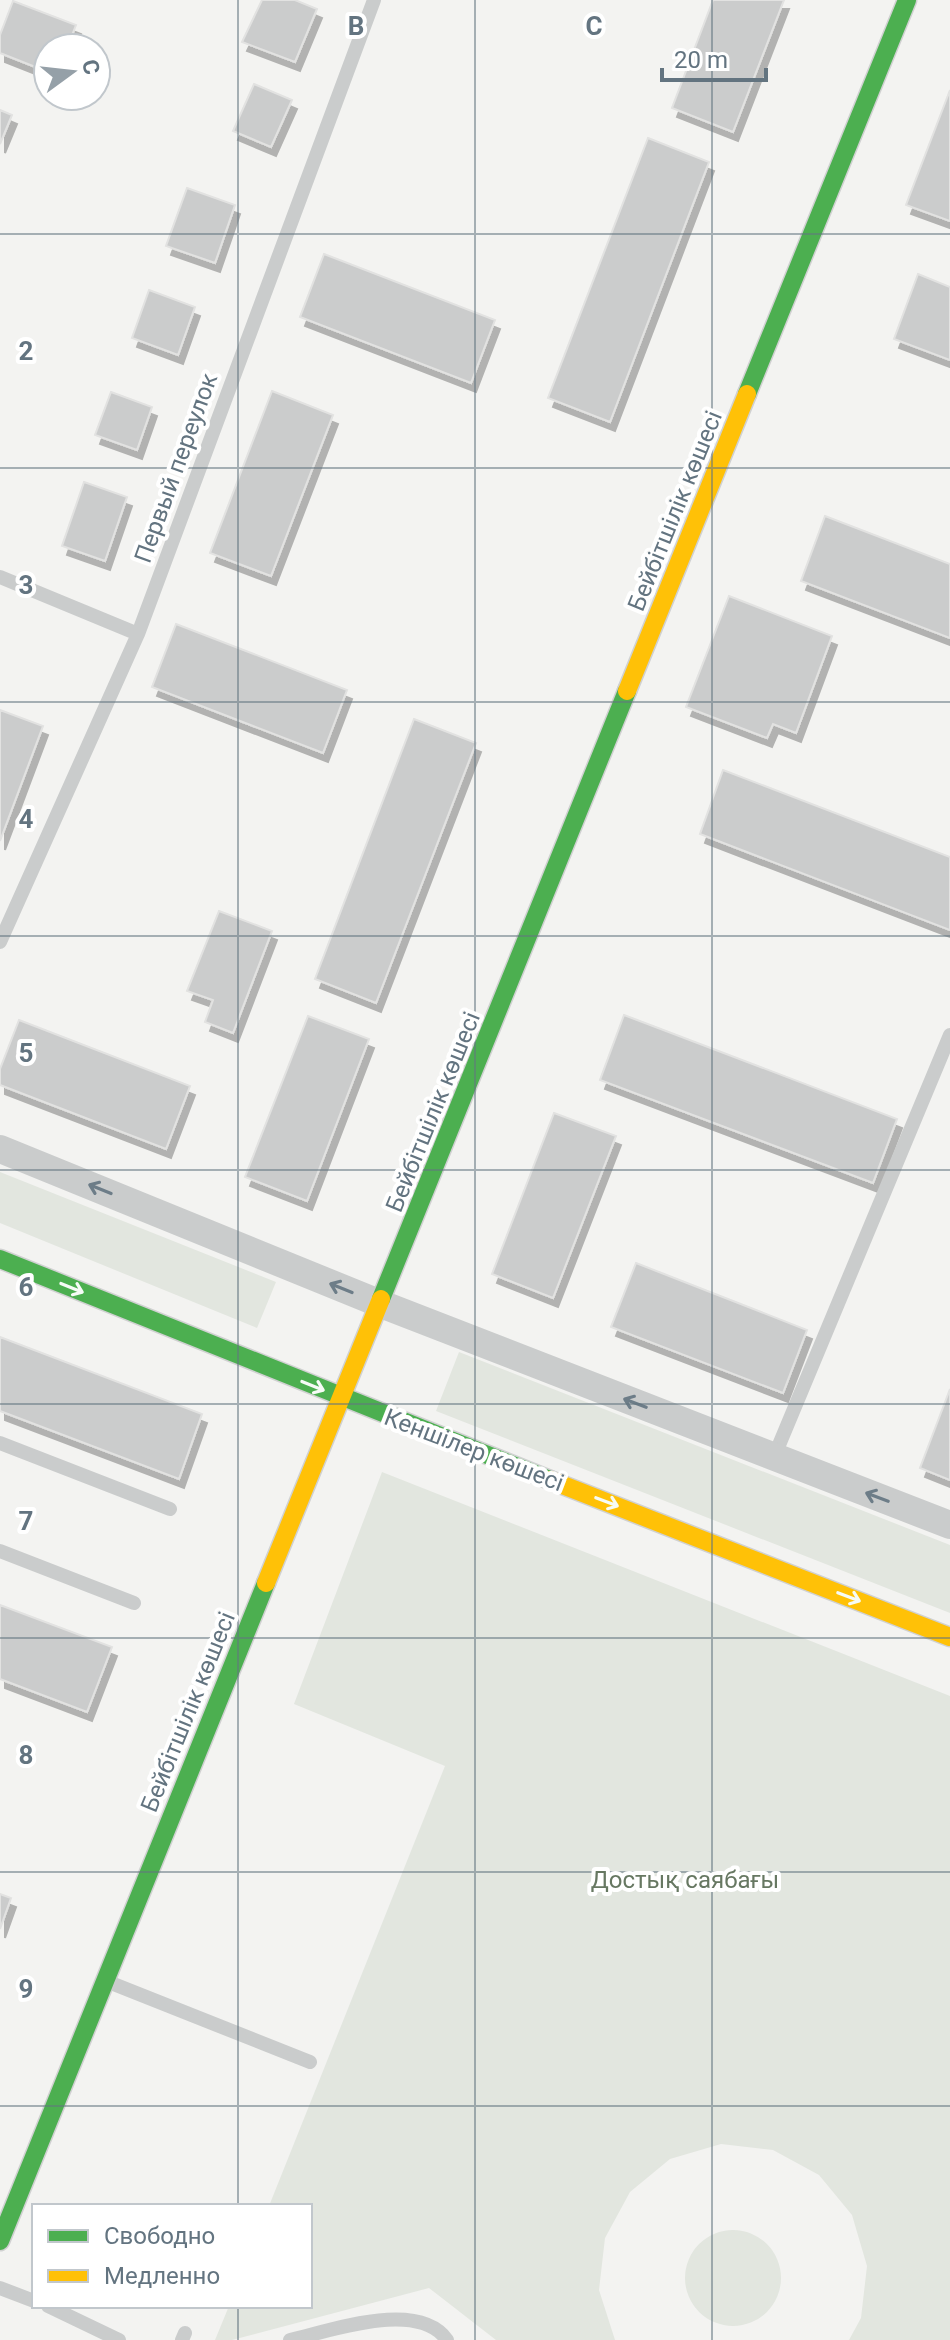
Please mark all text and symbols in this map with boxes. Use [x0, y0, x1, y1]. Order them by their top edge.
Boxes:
text: B [348, 11, 364, 41]
text: C [585, 11, 603, 41]
north arrow [32, 32, 112, 112]
scale bar [662, 32, 766, 82]
text: 20 m [674, 46, 728, 74]
text: С [77, 57, 105, 77]
text: 2 [19, 336, 33, 366]
street label: Первый переулок [129, 369, 223, 567]
street label: Бейбітшілік көшесі [622, 407, 728, 615]
text: 3 [19, 570, 33, 600]
text: 4 [19, 804, 34, 834]
street label: Бейбітшілік көшесі [380, 1008, 486, 1216]
text: 5 [19, 1038, 33, 1068]
one-way arrow [88, 1181, 113, 1196]
text: 6 [19, 1272, 34, 1302]
one-way arrow [329, 1279, 353, 1294]
one-way arrow [59, 1282, 84, 1297]
one-way arrow [300, 1380, 325, 1394]
one-way arrow [623, 1395, 648, 1409]
street label: Кеншілер көшесі [380, 1403, 568, 1497]
one-way arrow [865, 1489, 890, 1503]
one-way arrow [594, 1496, 619, 1510]
text: 7 [19, 1506, 33, 1536]
one-way arrow [836, 1591, 861, 1605]
street label: Бейбітшілік көшесі [135, 1608, 241, 1816]
text: 8 [19, 1740, 33, 1770]
park label: Достық саябағы [591, 1866, 779, 1894]
text: 9 [19, 1974, 33, 2004]
legend [32, 2204, 312, 2308]
text: Свободно [104, 2222, 215, 2250]
text: Медленно [104, 2262, 220, 2290]

